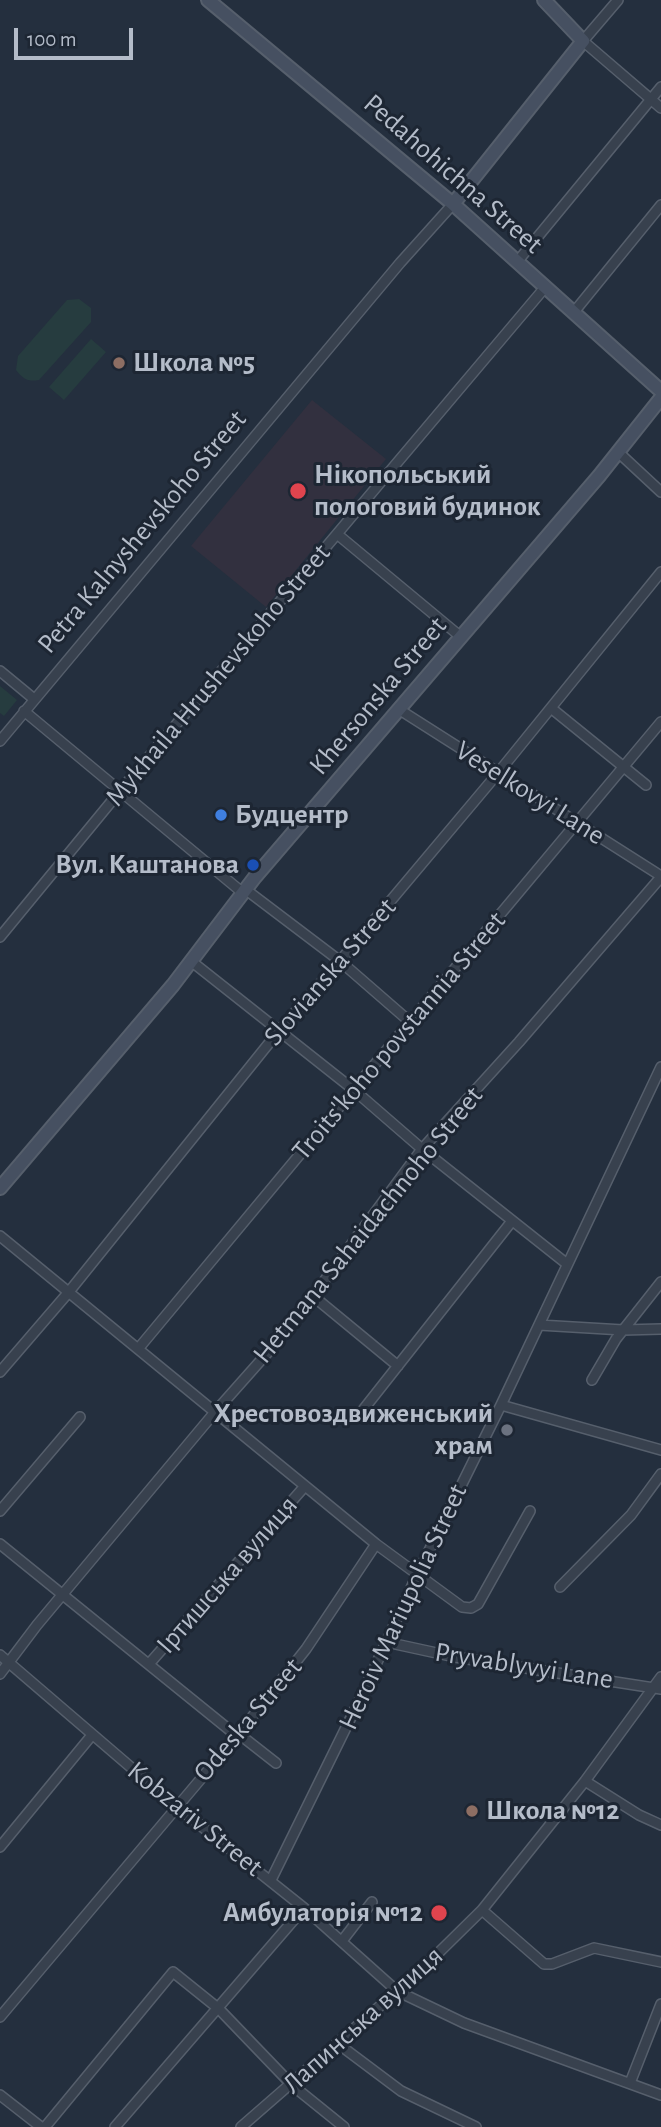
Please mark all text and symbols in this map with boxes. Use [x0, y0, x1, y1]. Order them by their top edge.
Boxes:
scale bar [18, 14, 136, 58]
text: 100 m [27, 29, 77, 50]
street label: Pedahohichna Street [357, 87, 549, 261]
place label: Школа №5 [133, 346, 255, 380]
marker: Школа №5 [111, 355, 127, 371]
street label: Petra Kalnyshevskoho Street [30, 404, 254, 660]
place label: Нікопольський пологовий будинок [314, 458, 541, 524]
marker: Нікопольський пологовий будинок [288, 481, 308, 501]
street label: Mykhaila Hrushevskoho Street [98, 537, 338, 813]
street label: Khersonska Street [302, 610, 454, 782]
street label: Veselkovyi Lane [449, 734, 611, 852]
place label: Будцентр [235, 798, 349, 832]
marker: Будцентр [213, 807, 229, 823]
place label: Вул. Каштанова [55, 848, 239, 882]
marker: Вул. Каштанова [245, 857, 261, 873]
street label: Slovianska Street [257, 891, 403, 1053]
street label: Troits'koho povstannia Street [285, 905, 513, 1167]
street label: Hetmana Sahaidachnoho Street [246, 1080, 490, 1370]
place label: Хрестовоздвиженський храм [213, 1397, 493, 1463]
marker: Хрестовоздвиженський храм [499, 1422, 515, 1438]
street label: Heroiv Mariupolia Street [331, 1479, 475, 1735]
street label: Іртишська вулиця [149, 1489, 305, 1661]
street label: Pryvablyvyi Lane [433, 1635, 615, 1697]
street label: Odeska Street [187, 1651, 309, 1789]
street label: Kobzariv Street [120, 1754, 270, 1884]
place label: Школа №12 [486, 1794, 619, 1828]
marker: Школа №12 [464, 1803, 480, 1819]
place label: Амбулаторія №12 [223, 1896, 423, 1930]
marker: Амбулаторія №12 [429, 1903, 449, 1923]
street label: Лапинська вулиця [276, 1939, 450, 2101]

